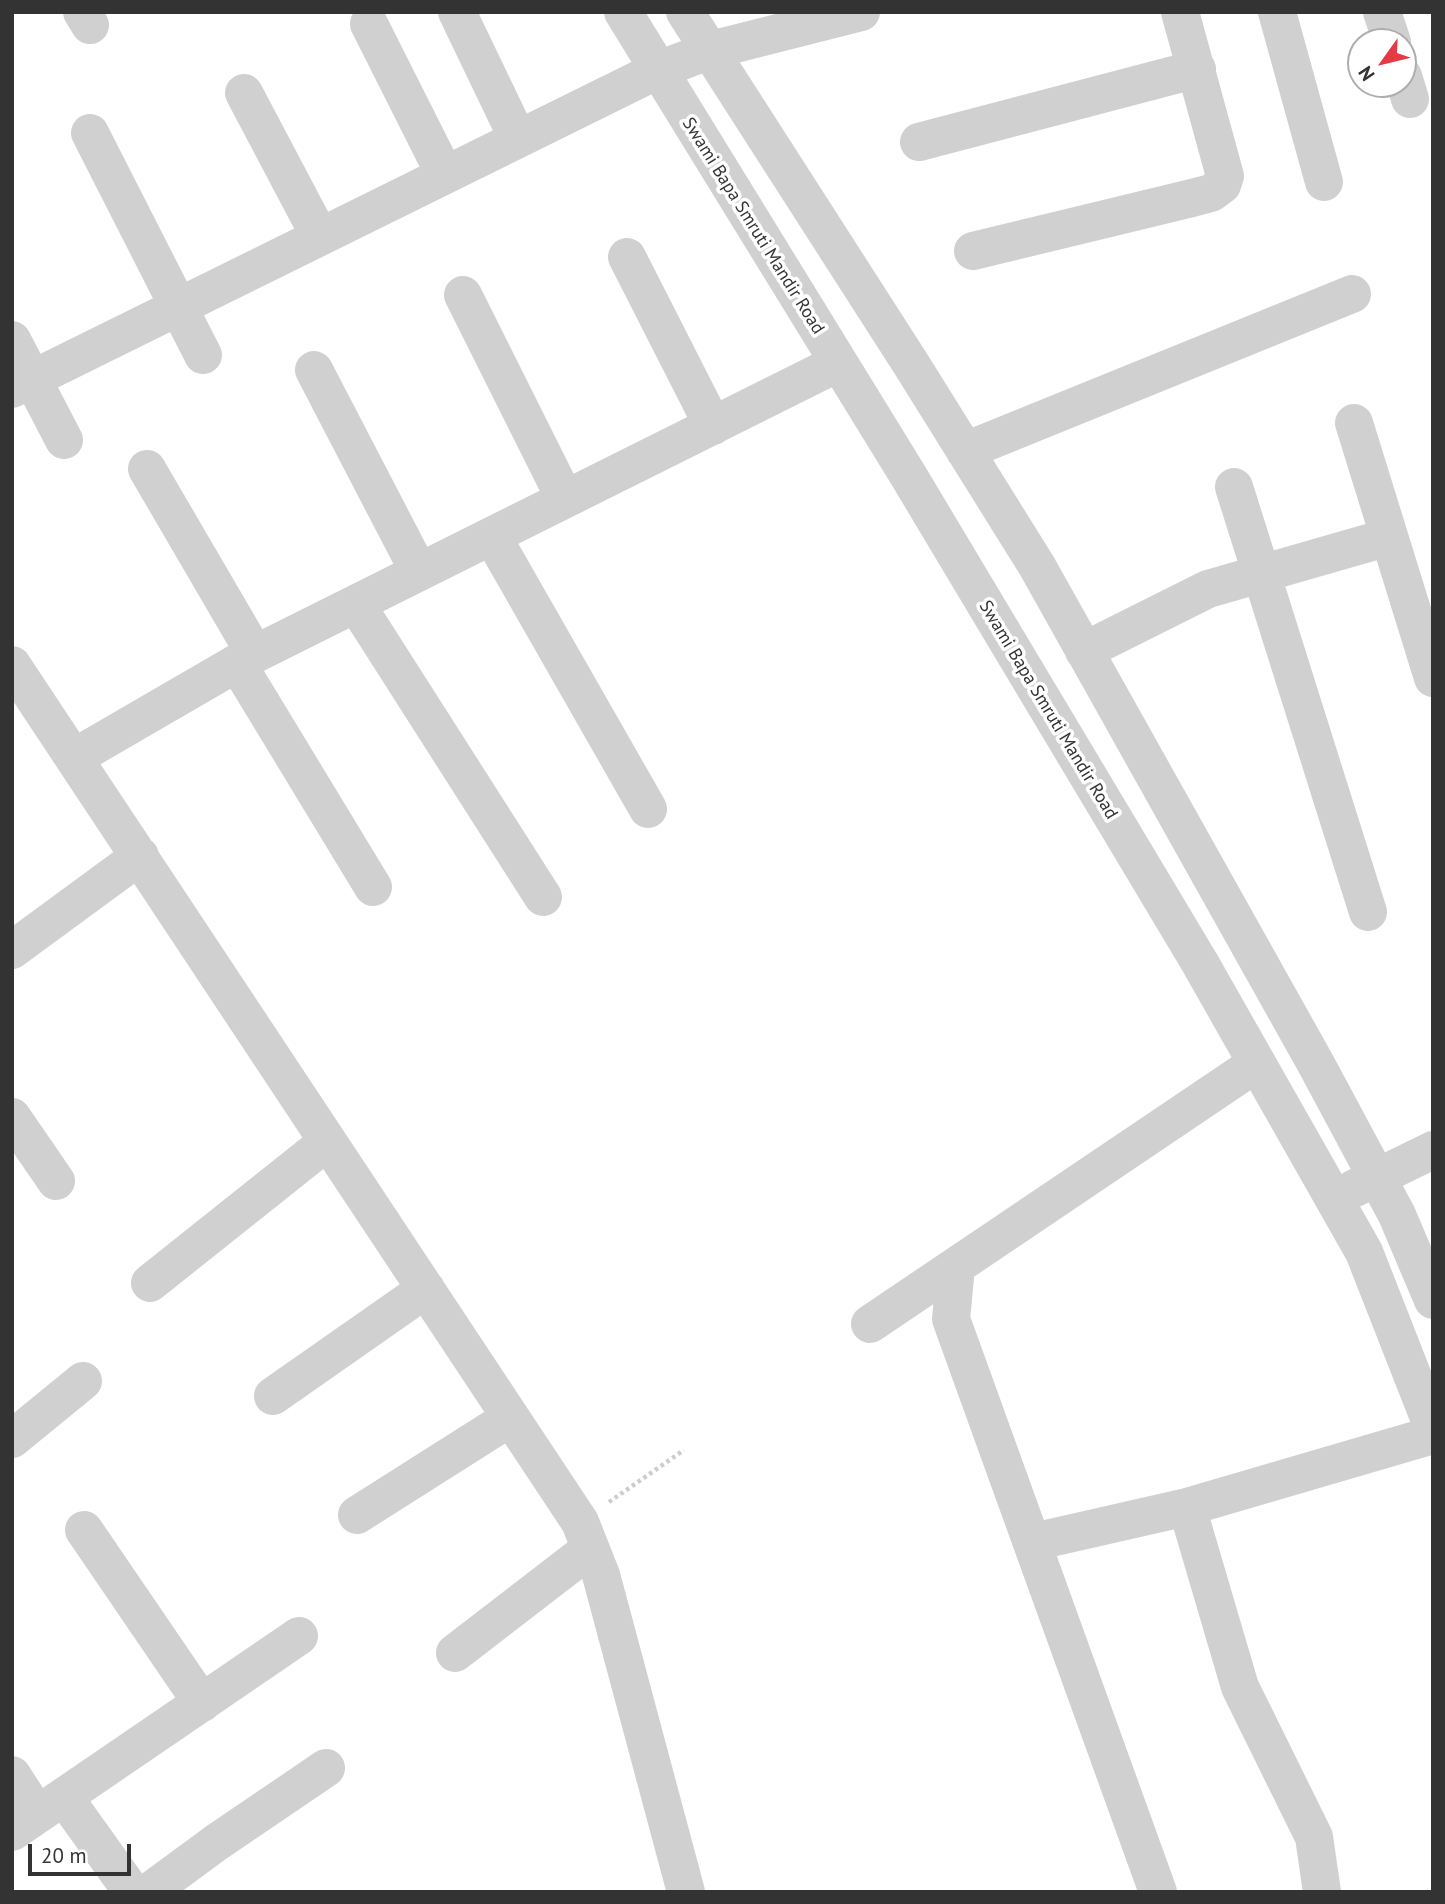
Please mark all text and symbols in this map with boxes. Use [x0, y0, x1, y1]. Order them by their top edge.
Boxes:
north arrow [1347, 28, 1417, 98]
text: N [1353, 62, 1380, 86]
street label: Swami Bapa Smruti Mandir Road [677, 114, 829, 338]
street label: Swami Bapa Smruti Mandir Road [974, 597, 1122, 823]
scale bar [32, 1830, 135, 1874]
text: 20 m [41, 1842, 87, 1869]

